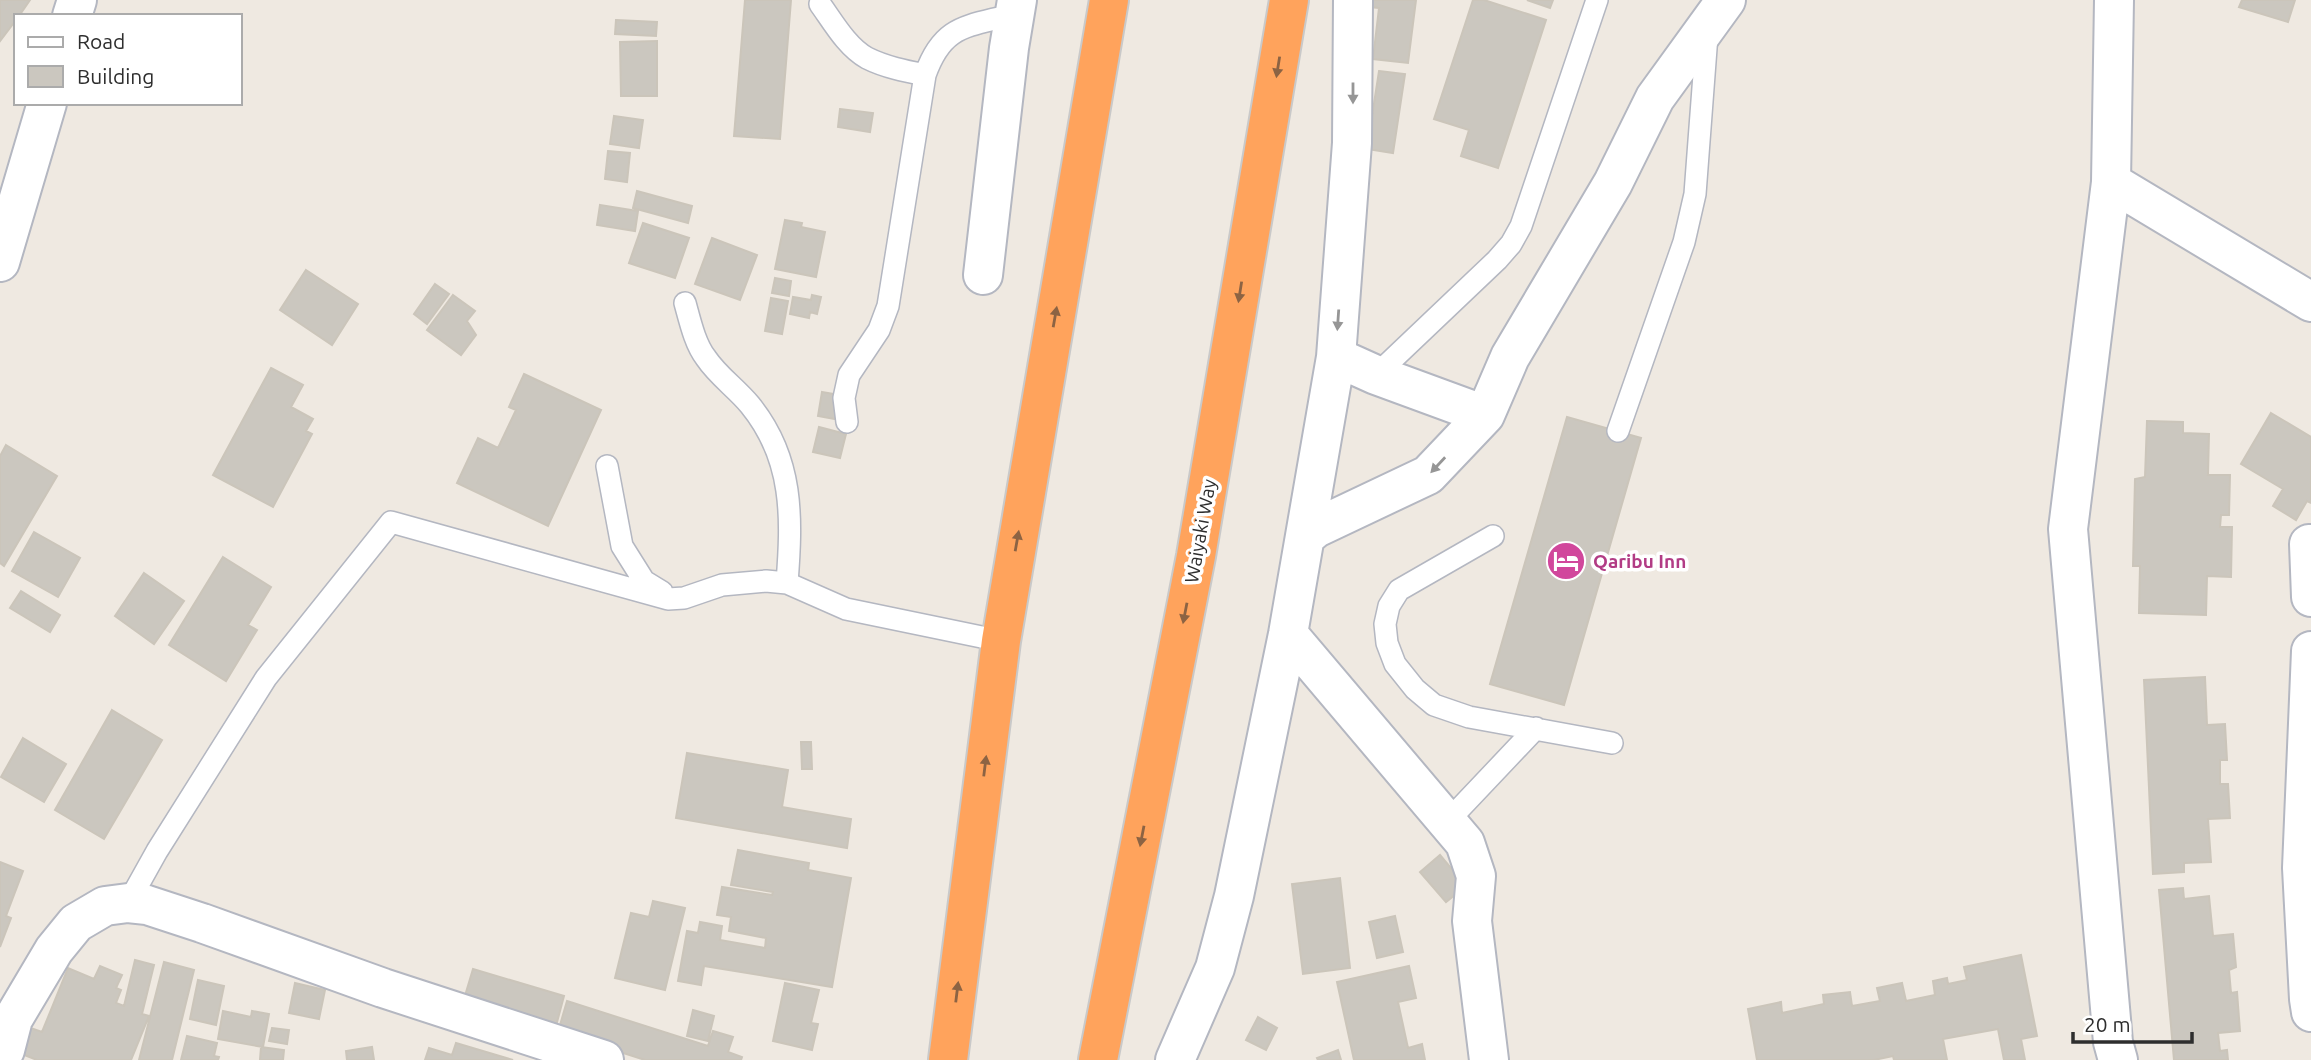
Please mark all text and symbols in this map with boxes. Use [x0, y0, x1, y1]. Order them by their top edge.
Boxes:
legend [14, 14, 242, 105]
text: Road [77, 29, 125, 53]
one-way arrow [1272, 56, 1283, 78]
text: Building [77, 64, 154, 88]
one-way arrow [1347, 82, 1358, 104]
one-way arrow [1234, 281, 1245, 303]
one-way arrow [1050, 306, 1061, 328]
one-way arrow [1332, 309, 1343, 331]
one-way arrow [1430, 456, 1446, 473]
street label: Waiyaki Way [1180, 477, 1220, 585]
one-way arrow [1012, 530, 1023, 552]
hotel icon: Qaribu Inn [1545, 540, 1587, 582]
place label: Qaribu Inn [1593, 550, 1686, 572]
one-way arrow [1180, 602, 1191, 624]
one-way arrow [979, 755, 990, 777]
one-way arrow [1136, 825, 1147, 847]
one-way arrow [951, 981, 962, 1003]
scale bar [2073, 1000, 2192, 1044]
text: 20 m [2084, 1012, 2131, 1036]

